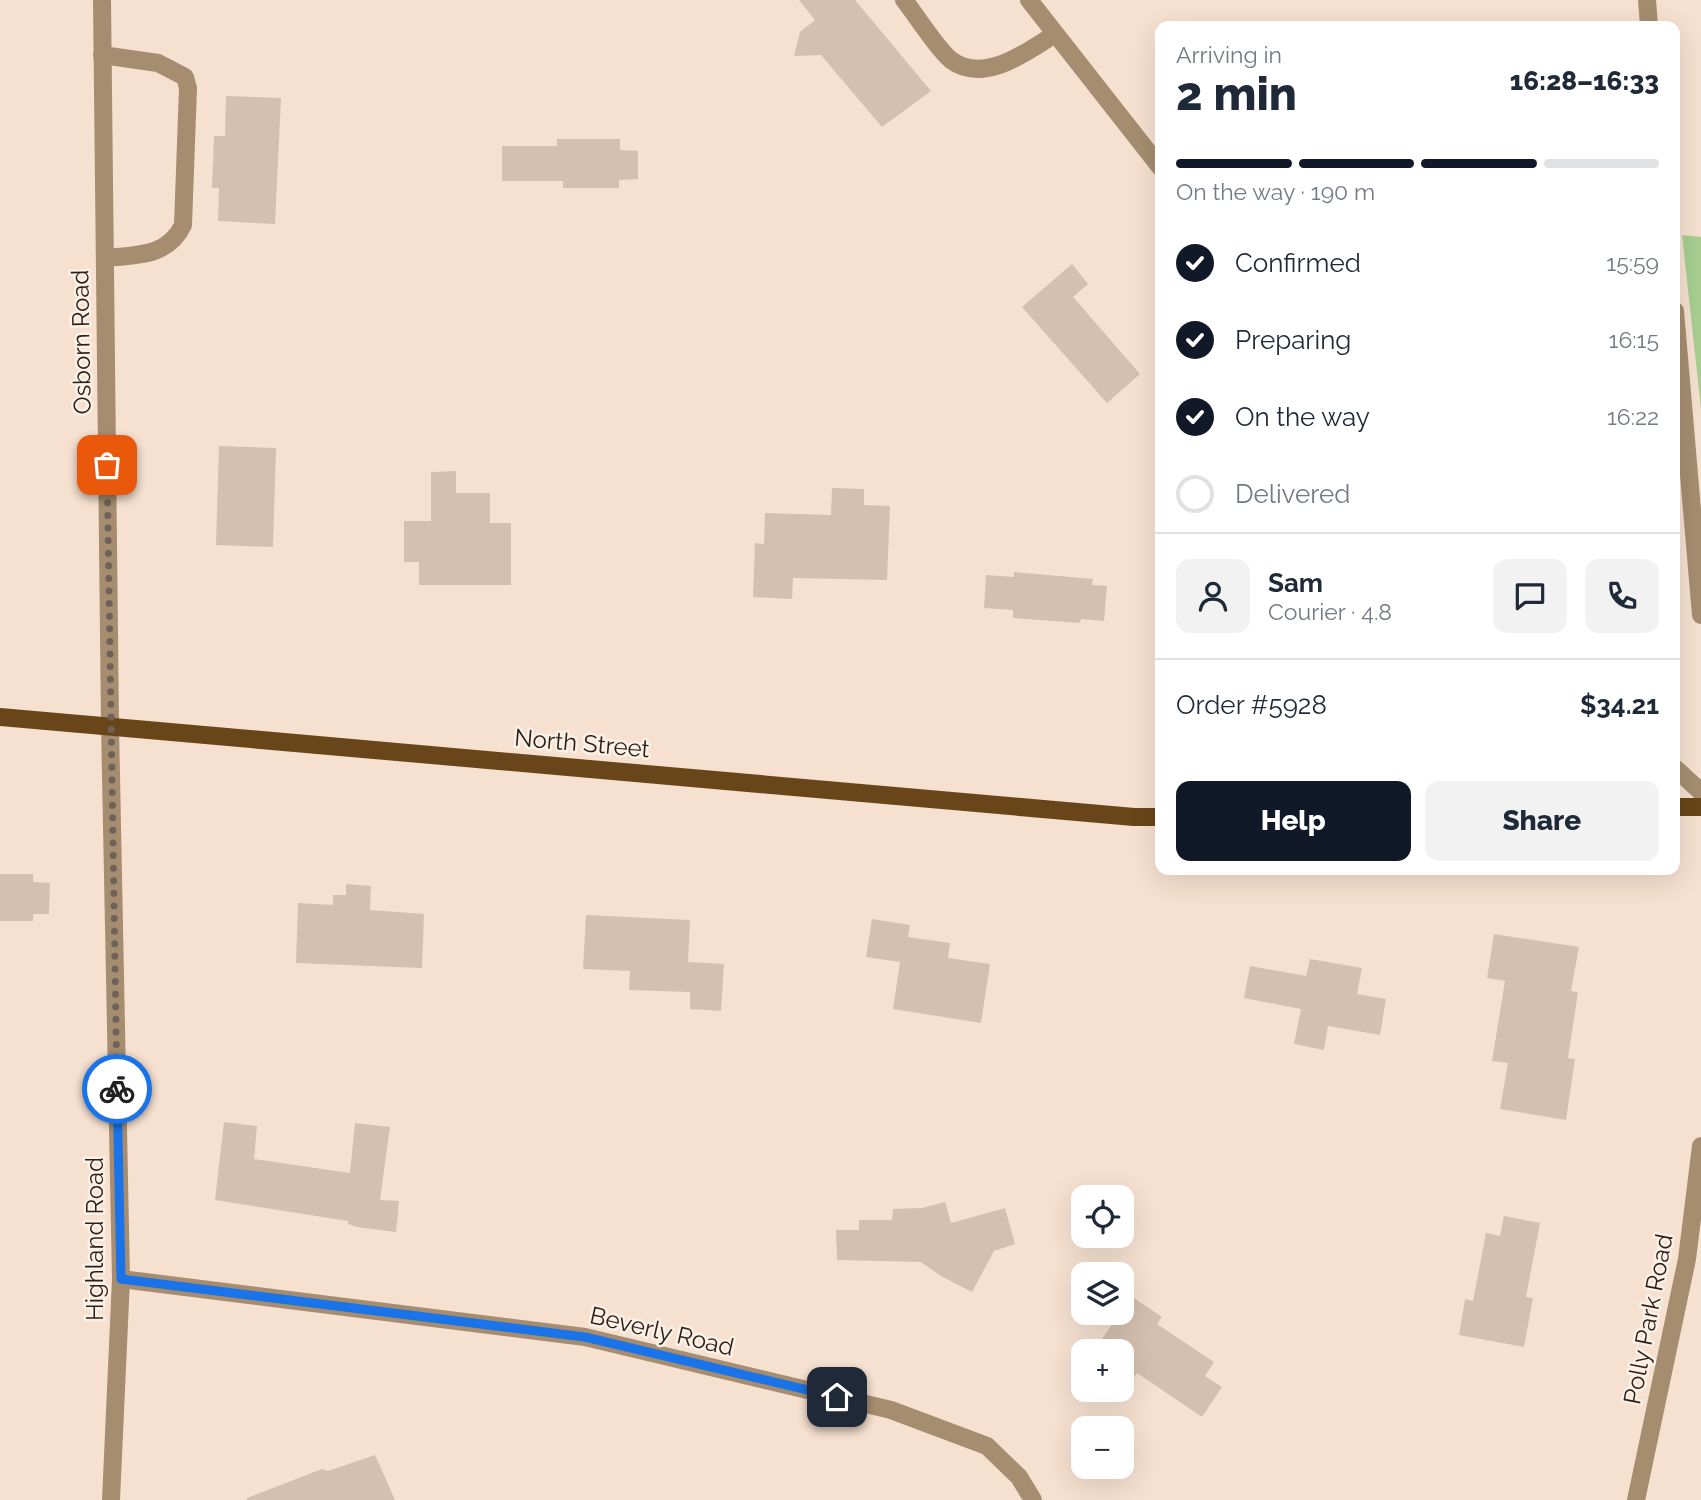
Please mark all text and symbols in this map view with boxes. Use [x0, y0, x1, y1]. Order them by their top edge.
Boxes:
text: Arriving in [1176, 41, 1282, 68]
text: 16:28–16:33 [1510, 66, 1659, 96]
text: 2 min [1176, 67, 1297, 121]
text: On the way · 190 m [1176, 178, 1375, 205]
icon: check [1176, 244, 1214, 282]
text: Confirmed [1235, 248, 1361, 278]
text: 15:59 [1606, 249, 1659, 276]
street label: Osborn Road [65, 269, 97, 415]
icon: check [1176, 321, 1214, 359]
text: Preparing [1235, 325, 1351, 355]
text: 16:15 [1609, 326, 1659, 353]
icon: check [1176, 398, 1214, 436]
text: On the way [1235, 402, 1370, 432]
text: 16:22 [1607, 403, 1659, 430]
pin [77, 435, 137, 495]
icon: bag [88, 446, 126, 484]
text: Delivered [1235, 479, 1350, 509]
button: person [1176, 559, 1250, 633]
button: chat [1493, 559, 1567, 633]
button: phone [1585, 559, 1659, 633]
text: Sam [1268, 568, 1323, 598]
text: Courier · 4.8 [1268, 598, 1392, 625]
text: Order #5928 [1176, 690, 1327, 720]
text: $34.21 [1580, 690, 1659, 720]
street label: North Street [513, 723, 651, 763]
button: Help [1176, 781, 1411, 861]
button: Share [1425, 781, 1659, 861]
courier [82, 1054, 152, 1124]
icon: bike [98, 1070, 136, 1108]
street label: Highland Road [80, 1157, 109, 1321]
map controls [1071, 1185, 1134, 1479]
button: locate [1071, 1185, 1134, 1248]
street label: Polly Park Road [1617, 1231, 1679, 1407]
button: layers [1071, 1262, 1134, 1325]
street label: Beverly Road [587, 1300, 737, 1362]
button: + [1071, 1339, 1134, 1402]
pin [807, 1367, 867, 1427]
icon: home [818, 1378, 856, 1416]
button: − [1071, 1416, 1134, 1479]

